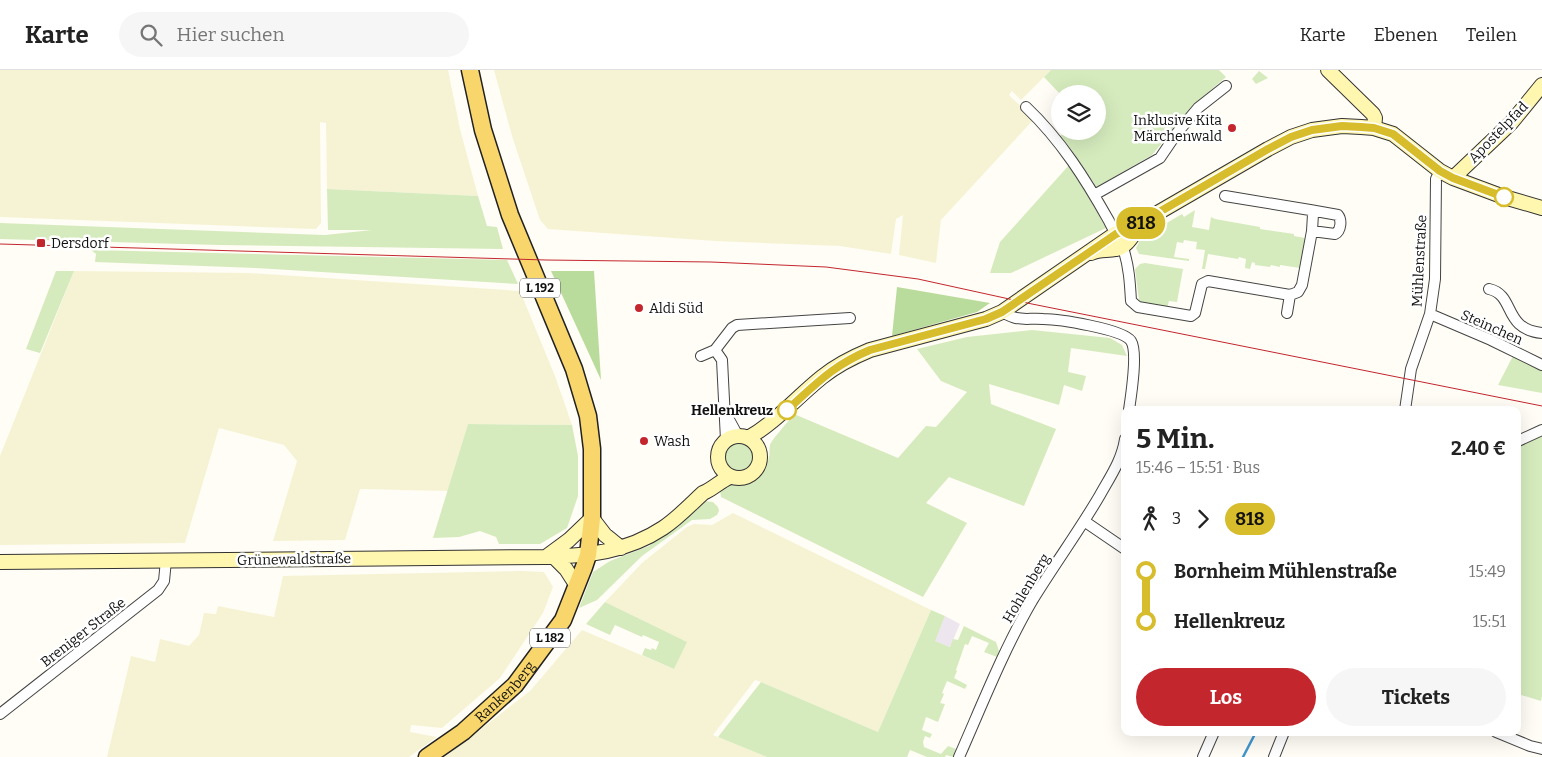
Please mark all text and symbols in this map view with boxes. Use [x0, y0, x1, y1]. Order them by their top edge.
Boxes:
search box [119, 12, 469, 57]
text: Karte [25, 21, 89, 49]
icon: search [137, 21, 165, 49]
text: Hier suchen [177, 23, 284, 46]
text: Karte [1300, 24, 1346, 46]
text: Ebenen [1374, 24, 1438, 46]
text: Teilen [1466, 24, 1517, 46]
map controls [1051, 85, 1106, 140]
button: layers [1051, 85, 1106, 140]
street label: Apostelpfad [1465, 98, 1532, 166]
place label: Inklusive Kita Märchenwald [1133, 112, 1222, 145]
marker: Inklusive Kita Märchenwald [1226, 122, 1238, 134]
unlabelled marker [1494, 187, 1514, 207]
line badge: 818 [1112, 207, 1170, 239]
text: 818 [1126, 212, 1156, 234]
street label: Mühlenstraße [1409, 215, 1430, 308]
place label: Dersdorf [51, 235, 110, 252]
marker: Dersdorf [35, 237, 47, 249]
road number: L 192 [520, 278, 560, 298]
place label: Aldi Süd [649, 300, 703, 317]
marker: Aldi Süd [633, 302, 645, 314]
street label: Steinchen [1458, 306, 1525, 349]
marker: Hellenkreuz [777, 400, 797, 420]
place label: Hellenkreuz [691, 402, 773, 419]
text: 5 Min. [1136, 422, 1215, 455]
place label: Wash [654, 433, 691, 450]
marker: Wash [638, 435, 650, 447]
text: 2.40 € [1451, 437, 1506, 460]
text: 15:46 – 15:51 · Bus [1136, 458, 1260, 477]
icon: walk [1136, 505, 1164, 533]
icon: forward [1189, 505, 1217, 533]
text: 818 [1235, 508, 1265, 530]
text: 3 [1172, 509, 1181, 528]
street label: Grünewaldstraße [237, 550, 351, 569]
street label: Hohlenberg [999, 550, 1054, 626]
text: Bornheim Mühlenstraße [1174, 560, 1397, 583]
text: 15:49 [1469, 562, 1506, 581]
street label: Breniger Straße [38, 594, 129, 671]
text: Hellenkreuz [1174, 610, 1285, 633]
text: 15:51 [1473, 612, 1506, 631]
road number: L 182 [530, 628, 570, 648]
street label: Rankenberg [471, 658, 539, 726]
button: Los [1136, 668, 1316, 726]
button: Tickets [1326, 668, 1506, 726]

